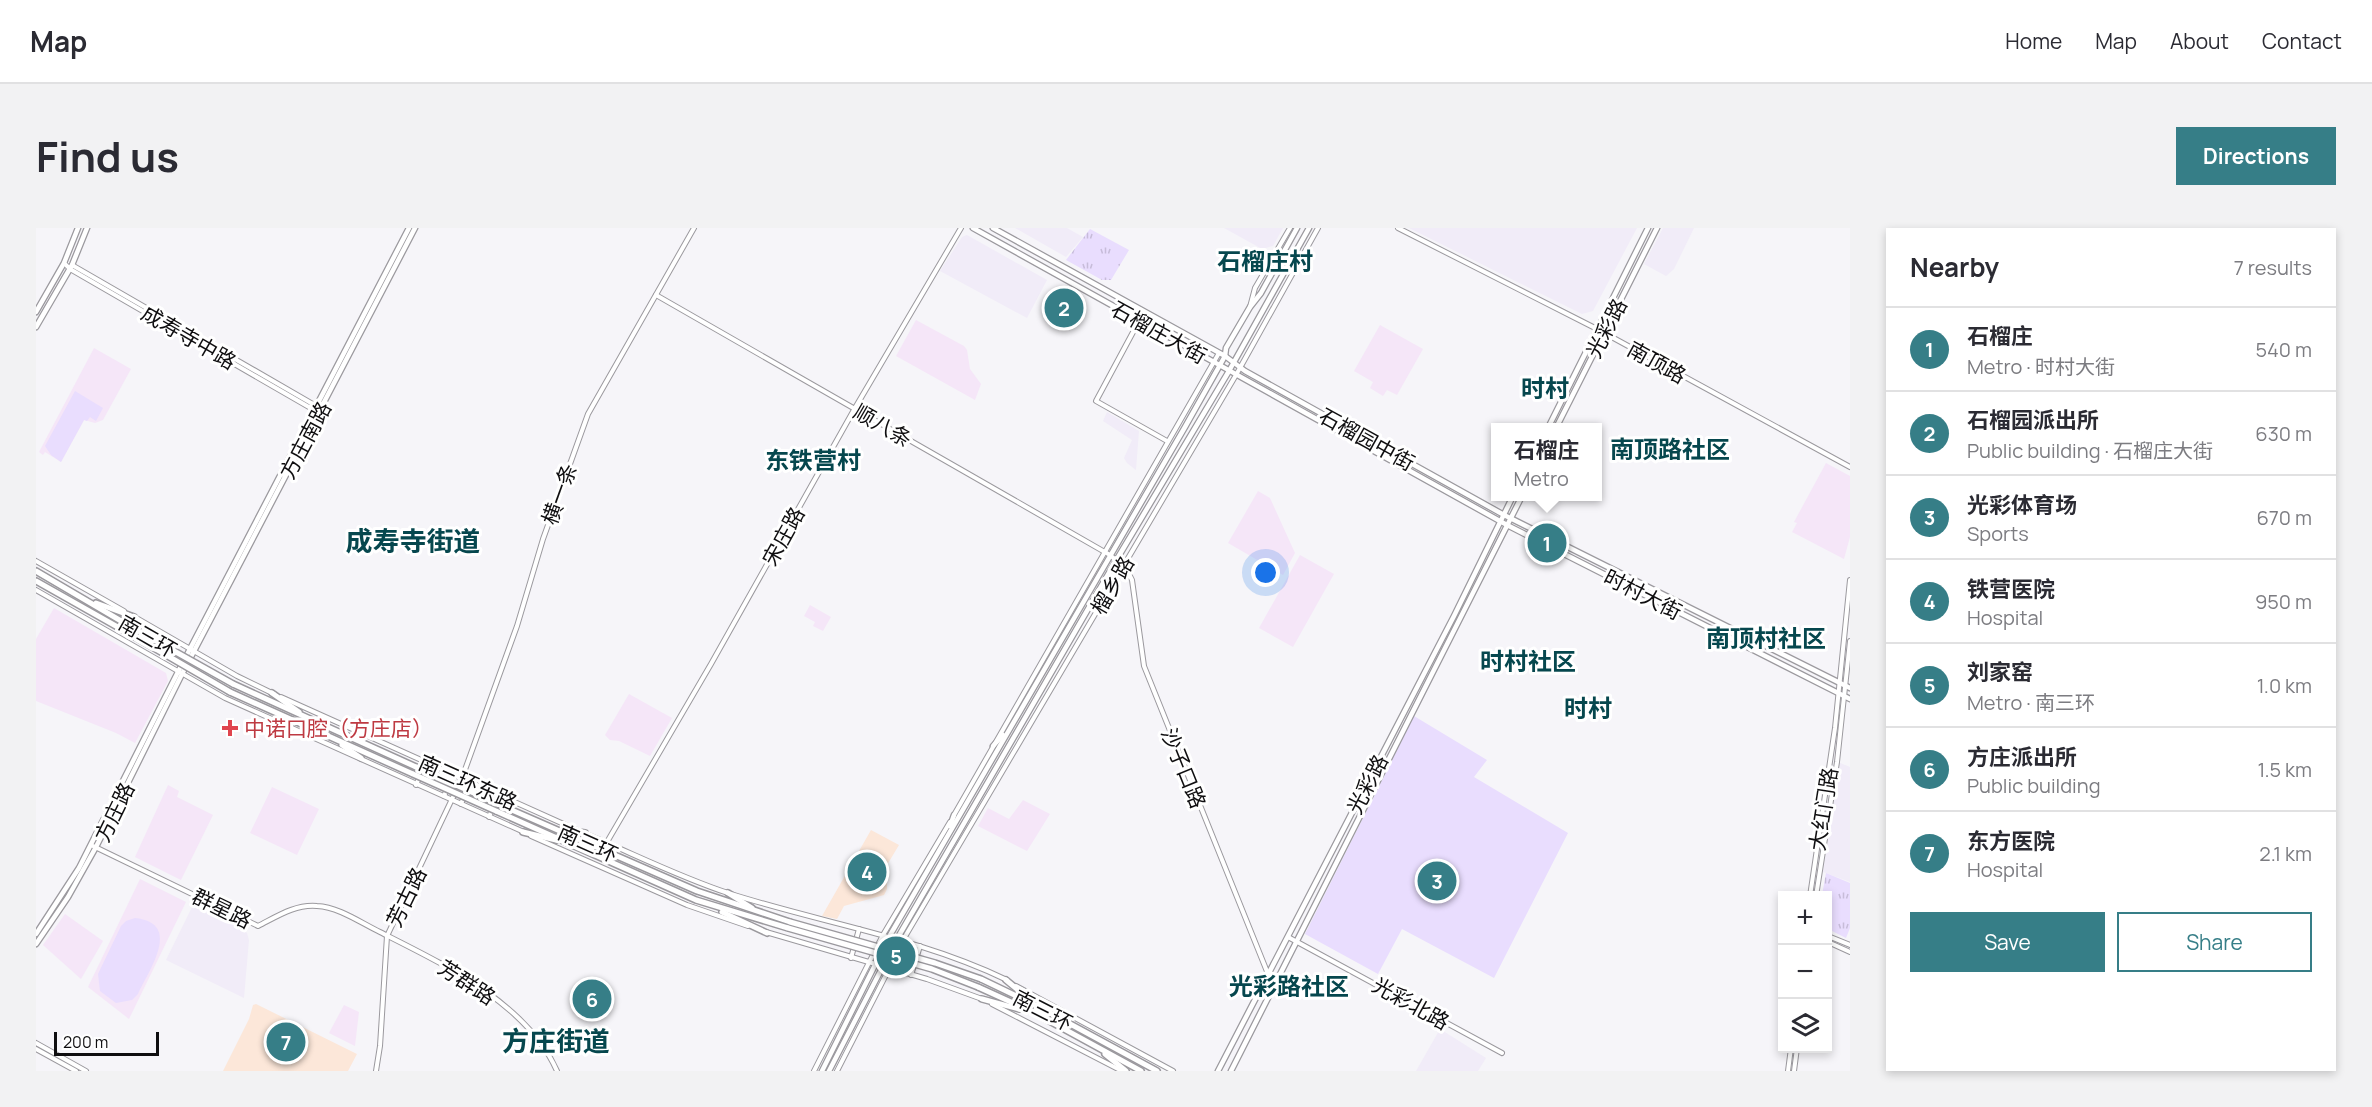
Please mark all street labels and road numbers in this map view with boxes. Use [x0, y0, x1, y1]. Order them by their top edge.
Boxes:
street label: 石榴庄大街 [1106, 294, 1212, 370]
street label: 光彩路 [1579, 294, 1633, 362]
street label: 成寿寺中路 [137, 299, 241, 375]
street label: 南顶路 [1623, 334, 1691, 390]
street label: 方庄南路 [273, 396, 337, 484]
street label: 顺八条 [849, 397, 917, 453]
street label: 石榴园中街 [1314, 401, 1420, 477]
street label: 横一条 [535, 460, 583, 528]
street label: 宋庄路 [755, 502, 811, 570]
street label: 榴乡路 [1084, 551, 1140, 619]
street label: 时村大街 [1599, 562, 1687, 626]
street label: 南三环 [114, 608, 182, 664]
street label: 沙子口路 [1155, 724, 1213, 812]
street label: 南三环东路 [414, 748, 522, 816]
street label: 光彩路 [1340, 750, 1394, 818]
street label: 大红门路 [1803, 765, 1843, 853]
street label: 方庄路 [88, 778, 140, 846]
street label: 南三环 [554, 817, 622, 869]
street label: 芳古路 [380, 863, 432, 931]
street label: 群星路 [188, 882, 256, 934]
street label: 芳群路 [433, 953, 501, 1011]
street label: 光彩北路 [1367, 970, 1455, 1036]
street label: 南三环 [1009, 983, 1077, 1037]

